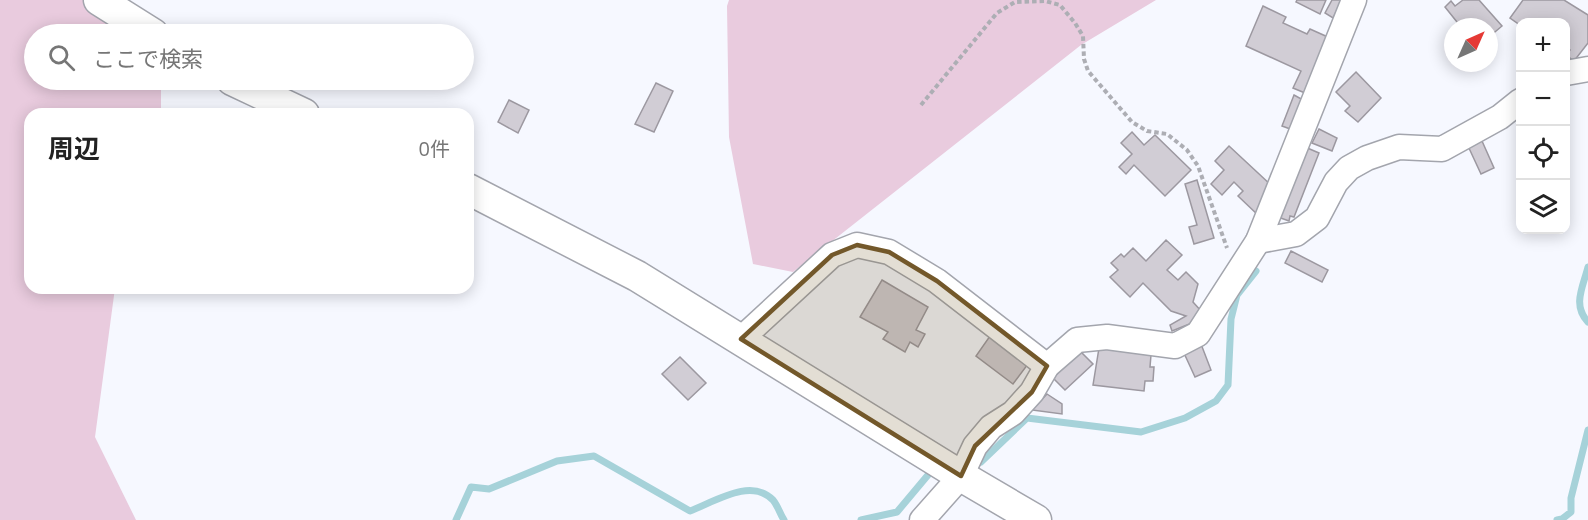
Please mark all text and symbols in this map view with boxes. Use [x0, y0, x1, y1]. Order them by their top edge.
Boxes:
north arrow [1444, 18, 1498, 72]
map controls [1516, 18, 1570, 234]
button: + [1516, 18, 1570, 72]
search box [24, 24, 474, 90]
icon: search [45, 41, 78, 74]
text: ここで検索 [93, 43, 203, 73]
button: − [1516, 72, 1570, 126]
button: locate [1516, 126, 1570, 180]
text: 周辺 [48, 130, 100, 166]
text: 0件 [419, 135, 450, 162]
button: layers [1516, 180, 1570, 234]

